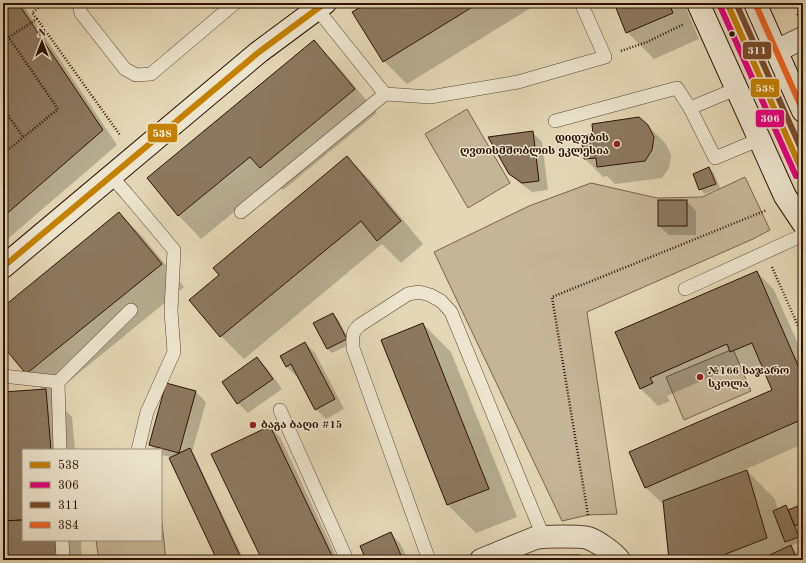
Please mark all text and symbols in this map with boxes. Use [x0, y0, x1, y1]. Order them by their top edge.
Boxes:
north arrow [22, 22, 62, 62]
text: N [38, 28, 47, 39]
unlabelled marker [727, 29, 737, 39]
line badge: 311 [742, 41, 772, 60]
text: 311 [747, 46, 767, 57]
line badge: 538 [750, 78, 780, 98]
text: 538 [755, 84, 775, 95]
line badge: 306 [755, 109, 785, 128]
text: 306 [760, 114, 780, 125]
line badge: 538 [147, 123, 178, 143]
text: 538 [152, 129, 172, 140]
place label: დიდუბის ღვთისმშობლის ეკლესია [460, 133, 609, 157]
marker: დიდუბის ღვთისმშობლის ეკლესია [612, 139, 622, 149]
place label: №166 საჯარო სკოლა [708, 366, 789, 390]
marker: №166 საჯარო სკოლა [695, 372, 705, 382]
marker: ბაგა ბაღი #15 [248, 420, 258, 430]
place label: ბაგა ბაღი #15 [261, 420, 342, 431]
legend [22, 449, 162, 541]
text: 538 [58, 459, 79, 472]
text: 306 [58, 480, 79, 492]
text: 311 [58, 500, 79, 512]
text: 384 [58, 520, 79, 532]

